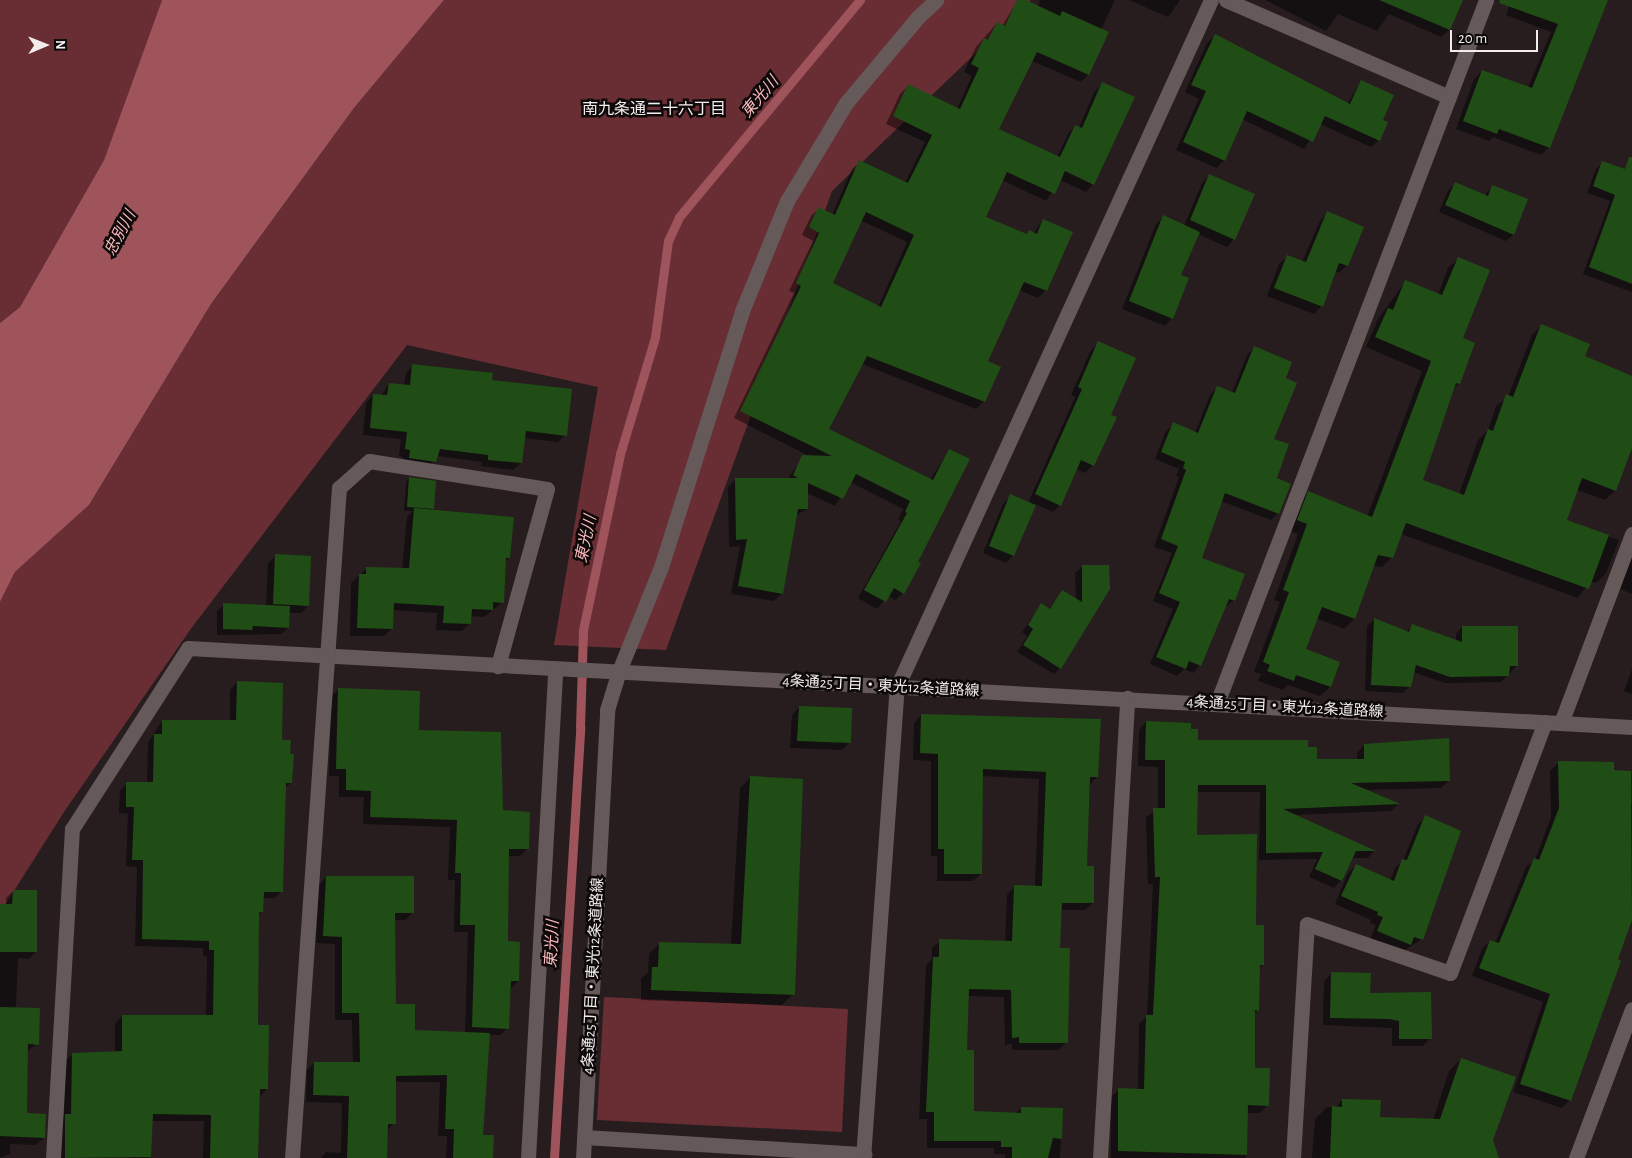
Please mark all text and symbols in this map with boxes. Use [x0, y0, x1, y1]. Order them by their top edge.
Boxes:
north arrow [20, 20, 70, 70]
scale bar [1452, 20, 1540, 52]
text: 20 m [1458, 31, 1487, 46]
text: N [53, 40, 67, 50]
water label: 東光川 [737, 72, 783, 122]
district label: 南九条通二十六丁目 [582, 99, 726, 119]
water label: 忠別川 [100, 207, 140, 259]
water label: 東光川 [572, 514, 600, 564]
street label: 4条通25丁目・東光12条道路線 [782, 672, 980, 700]
street label: 4条通25丁目・東光12条道路線 [1186, 693, 1384, 721]
street label: 4条通25丁目・東光12条道路線 [579, 877, 607, 1075]
water label: 東光川 [541, 920, 563, 968]

